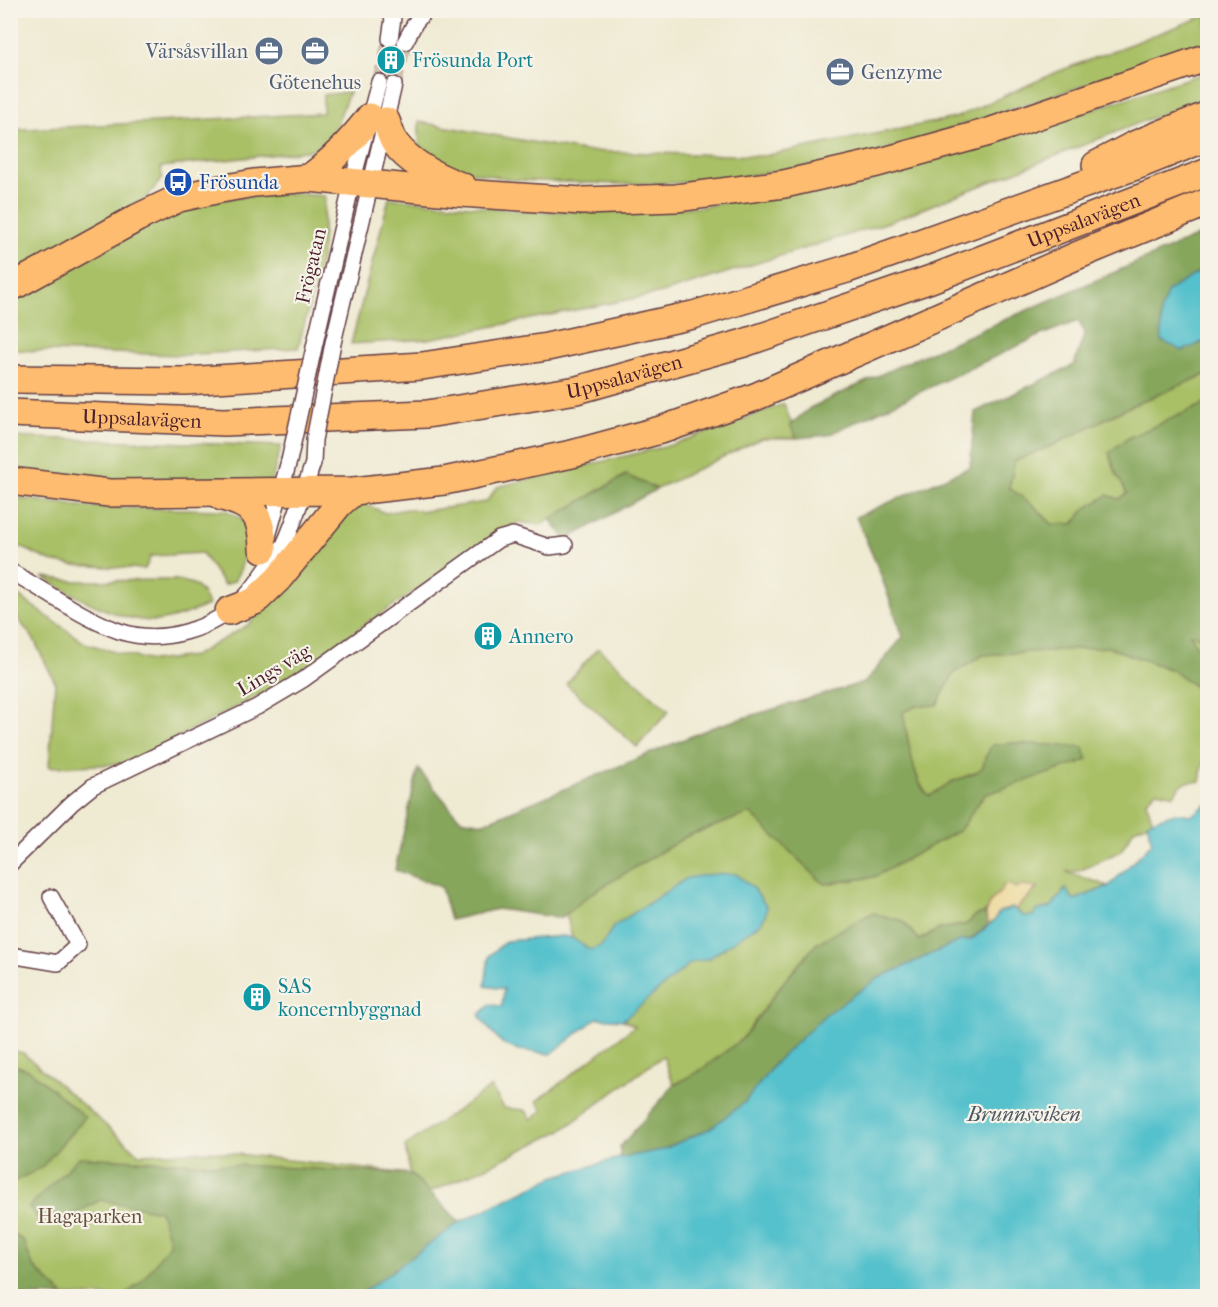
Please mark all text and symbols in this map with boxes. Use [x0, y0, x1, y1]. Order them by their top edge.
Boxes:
office icon: Värsåsvillan [253, 35, 285, 67]
office icon: Götenehus [299, 35, 331, 67]
place label: Värsåsvillan [144, 40, 248, 63]
building icon: Frösunda Port [375, 44, 407, 76]
place label: Frösunda Port [412, 49, 533, 72]
office icon: Genzyme [824, 56, 856, 88]
place label: Genzyme [861, 61, 943, 84]
place label: Götenehus [269, 71, 361, 94]
bus stop icon: Frösunda [162, 166, 194, 198]
place label: Frösunda [199, 171, 279, 194]
street label: Uppsalavägen [1024, 188, 1144, 252]
street label: Frögatan [291, 225, 331, 306]
street label: Uppsalavägen [564, 349, 685, 403]
street label: Uppsalavägen [82, 405, 203, 433]
building icon: Annero [472, 620, 504, 652]
place label: Annero [508, 625, 574, 648]
street label: Lings väg [233, 639, 315, 701]
place label: SAS koncernbyggnad [278, 975, 423, 1021]
building icon: SAS koncernbyggnad [241, 981, 273, 1013]
water label: Brunnsviken [966, 1102, 1081, 1126]
park label: Hagaparken [38, 1205, 143, 1228]

